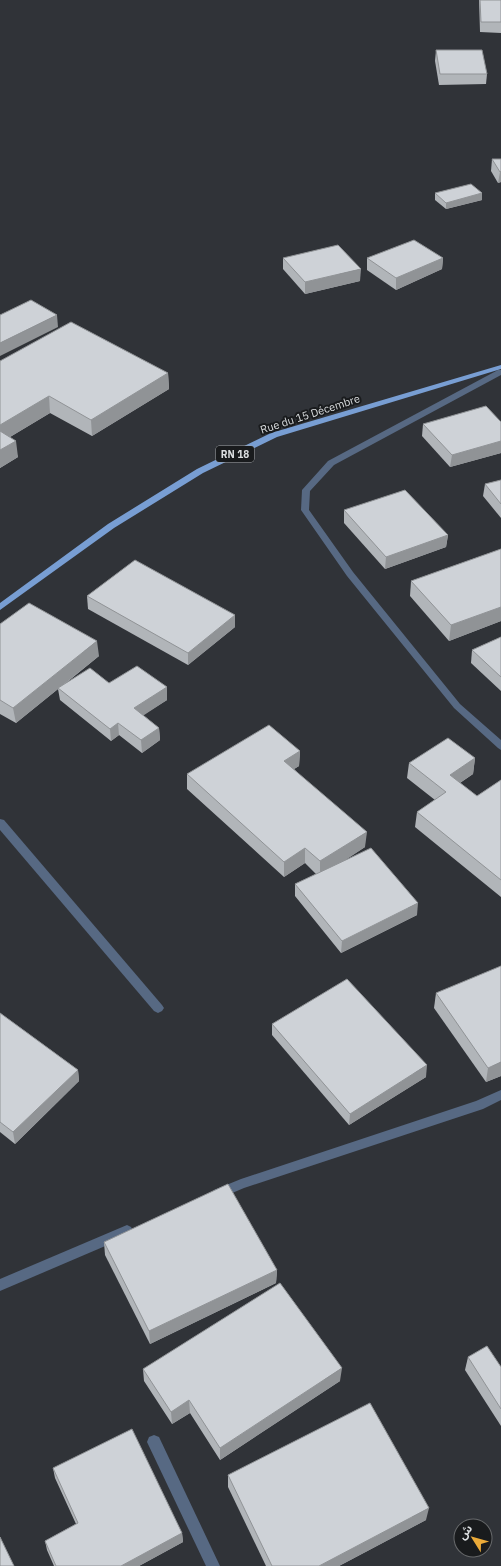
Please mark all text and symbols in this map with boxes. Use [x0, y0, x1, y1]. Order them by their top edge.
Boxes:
street label: Rue du 15 Décembre [258, 391, 362, 437]
road number: RN 18 [216, 446, 254, 462]
north arrow [453, 1518, 493, 1558]
text: ش [455, 1522, 475, 1542]

